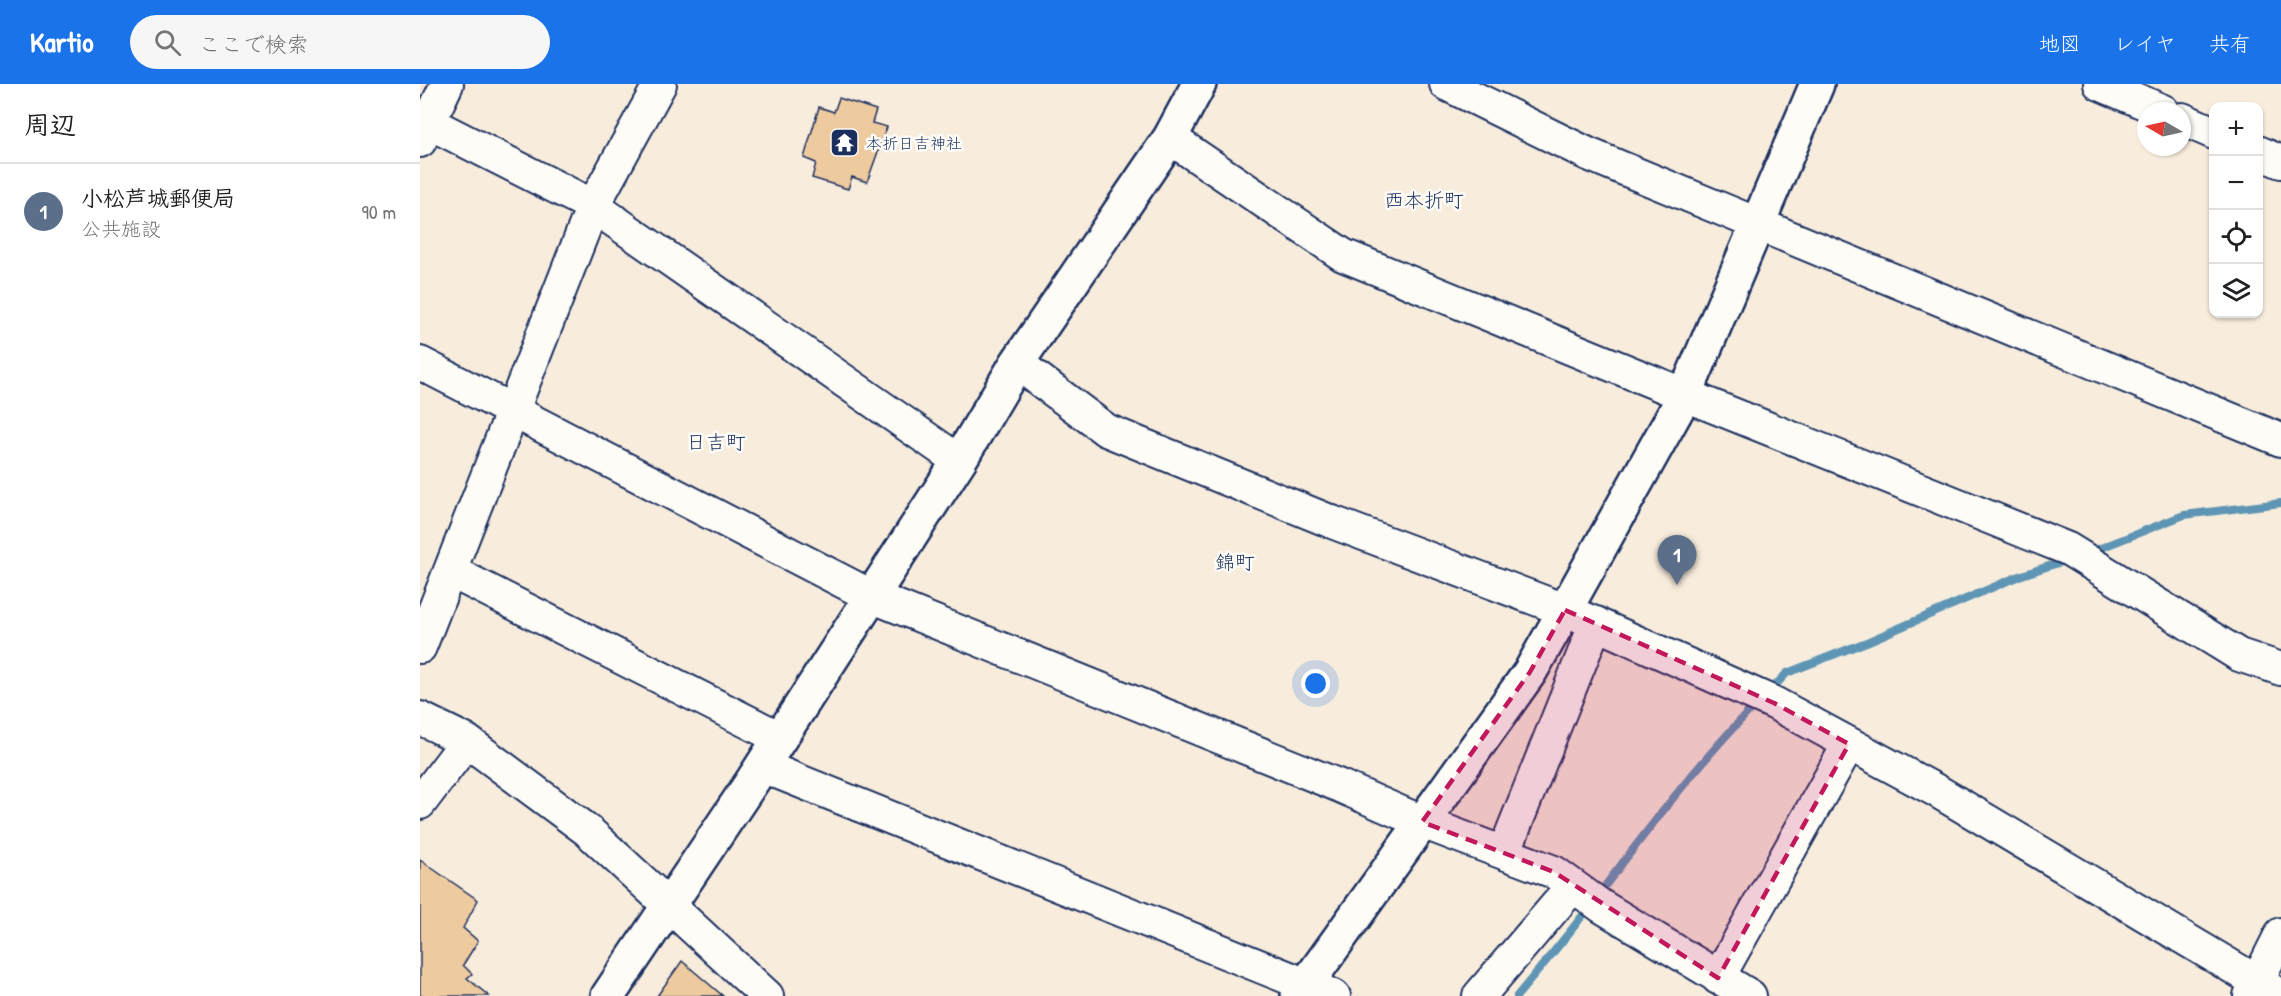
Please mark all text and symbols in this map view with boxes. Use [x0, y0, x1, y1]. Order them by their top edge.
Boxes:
search box [130, 15, 550, 69]
text: Kartio [30, 23, 94, 61]
icon: search [151, 26, 184, 59]
text: ここで検索 [199, 29, 309, 59]
text: 地図 [2039, 29, 2081, 58]
text: レイヤ [2114, 29, 2176, 58]
text: 共有 [2209, 29, 2251, 58]
north arrow [2137, 102, 2191, 156]
map controls [2209, 102, 2263, 318]
button: + [2209, 102, 2263, 156]
text: 周辺 [24, 107, 76, 142]
temple icon: 本折日吉神社 [829, 127, 861, 159]
place label: 本折日吉神社 [866, 132, 962, 154]
button: − [2209, 156, 2263, 210]
text: 小松芦城郵便局 [81, 183, 235, 213]
district label: 西本折町 [1384, 186, 1464, 213]
text: 1 [40, 198, 47, 225]
text: 90 m [362, 198, 396, 225]
button: locate [2209, 210, 2263, 264]
text: 公共施設 [81, 215, 161, 242]
button: layers [2209, 264, 2263, 318]
district label: 日吉町 [686, 428, 746, 455]
pin: 1 [1658, 536, 1696, 585]
district label: 錦町 [1215, 548, 1255, 575]
your location [1301, 669, 1330, 698]

